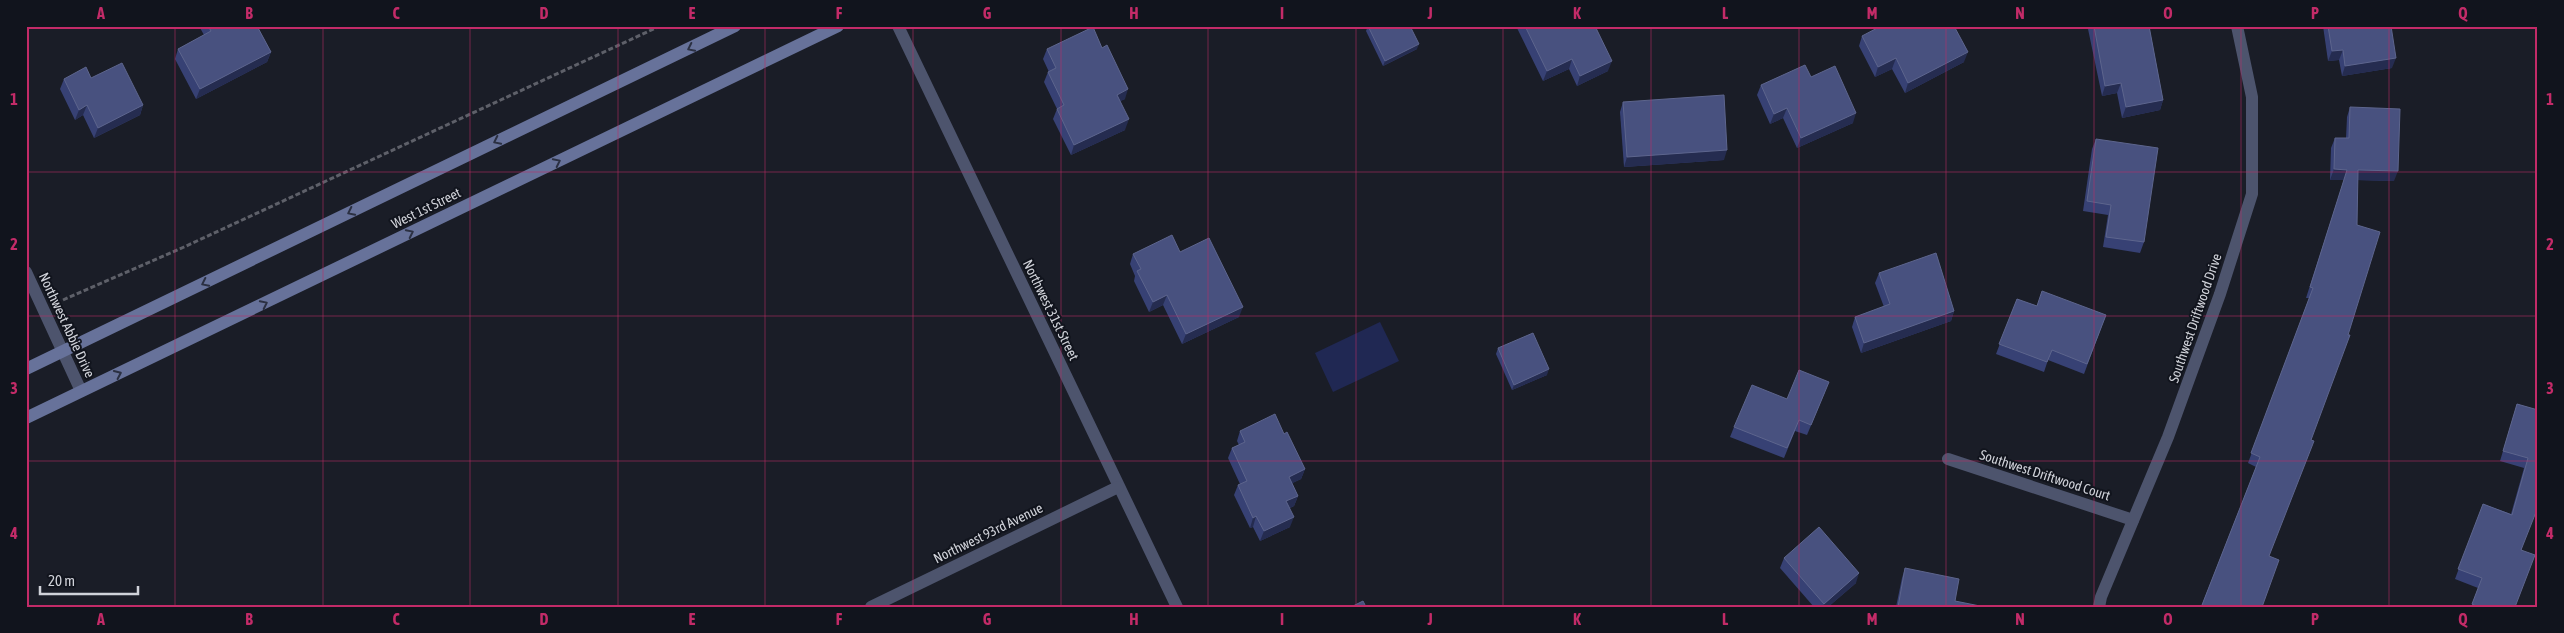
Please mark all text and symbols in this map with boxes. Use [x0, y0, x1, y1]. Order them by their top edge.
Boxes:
text: A [96, 4, 105, 22]
text: B [245, 4, 253, 22]
text: C [392, 4, 400, 22]
text: D [540, 4, 549, 22]
text: E [689, 4, 696, 22]
text: F [836, 4, 843, 22]
text: G [983, 4, 992, 22]
text: H [1129, 4, 1139, 22]
text: I [1280, 4, 1284, 22]
text: J [1426, 4, 1433, 22]
text: K [1573, 4, 1581, 22]
text: L [1722, 4, 1729, 22]
text: M [1867, 4, 1877, 22]
text: N [2015, 4, 2025, 22]
text: O [2163, 4, 2173, 22]
text: P [2311, 4, 2319, 22]
text: Q [2458, 4, 2468, 22]
one-way arrow [687, 41, 696, 52]
text: 1 [10, 90, 18, 108]
text: 1 [2546, 90, 2554, 108]
one-way arrow [493, 135, 502, 146]
one-way arrow [552, 158, 561, 168]
street label: West 1st Street [389, 184, 463, 232]
one-way arrow [347, 206, 356, 216]
one-way arrow [405, 228, 414, 239]
text: 2 [10, 235, 18, 253]
text: 2 [2546, 235, 2554, 253]
street label: Southwest Driftwood Drive [2165, 251, 2225, 385]
street label: Northwest 31st Street [1020, 257, 1082, 363]
street label: Northwest Abbie Drive [36, 270, 98, 380]
one-way arrow [201, 277, 210, 287]
one-way arrow [259, 300, 268, 310]
one-way arrow [112, 370, 121, 380]
text: 3 [10, 379, 18, 397]
text: 3 [2546, 379, 2554, 397]
street label: Southwest Driftwood Court [1978, 446, 2112, 504]
street label: Northwest 93rd Avenue [931, 500, 1045, 566]
text: 4 [9, 524, 18, 542]
text: 4 [2545, 524, 2554, 542]
scale bar [40, 563, 138, 595]
text: 20 m [48, 572, 75, 589]
text: A [96, 610, 105, 628]
text: B [245, 610, 253, 628]
text: C [392, 610, 400, 628]
text: D [540, 610, 549, 628]
text: E [689, 610, 696, 628]
text: F [836, 610, 843, 628]
text: G [983, 610, 992, 628]
text: H [1129, 610, 1139, 628]
text: I [1280, 610, 1284, 628]
text: J [1426, 610, 1433, 628]
text: K [1573, 610, 1581, 628]
text: L [1722, 610, 1729, 628]
text: M [1867, 610, 1877, 628]
text: N [2015, 610, 2025, 628]
text: O [2163, 610, 2173, 628]
text: P [2311, 610, 2319, 628]
text: Q [2458, 610, 2468, 628]

